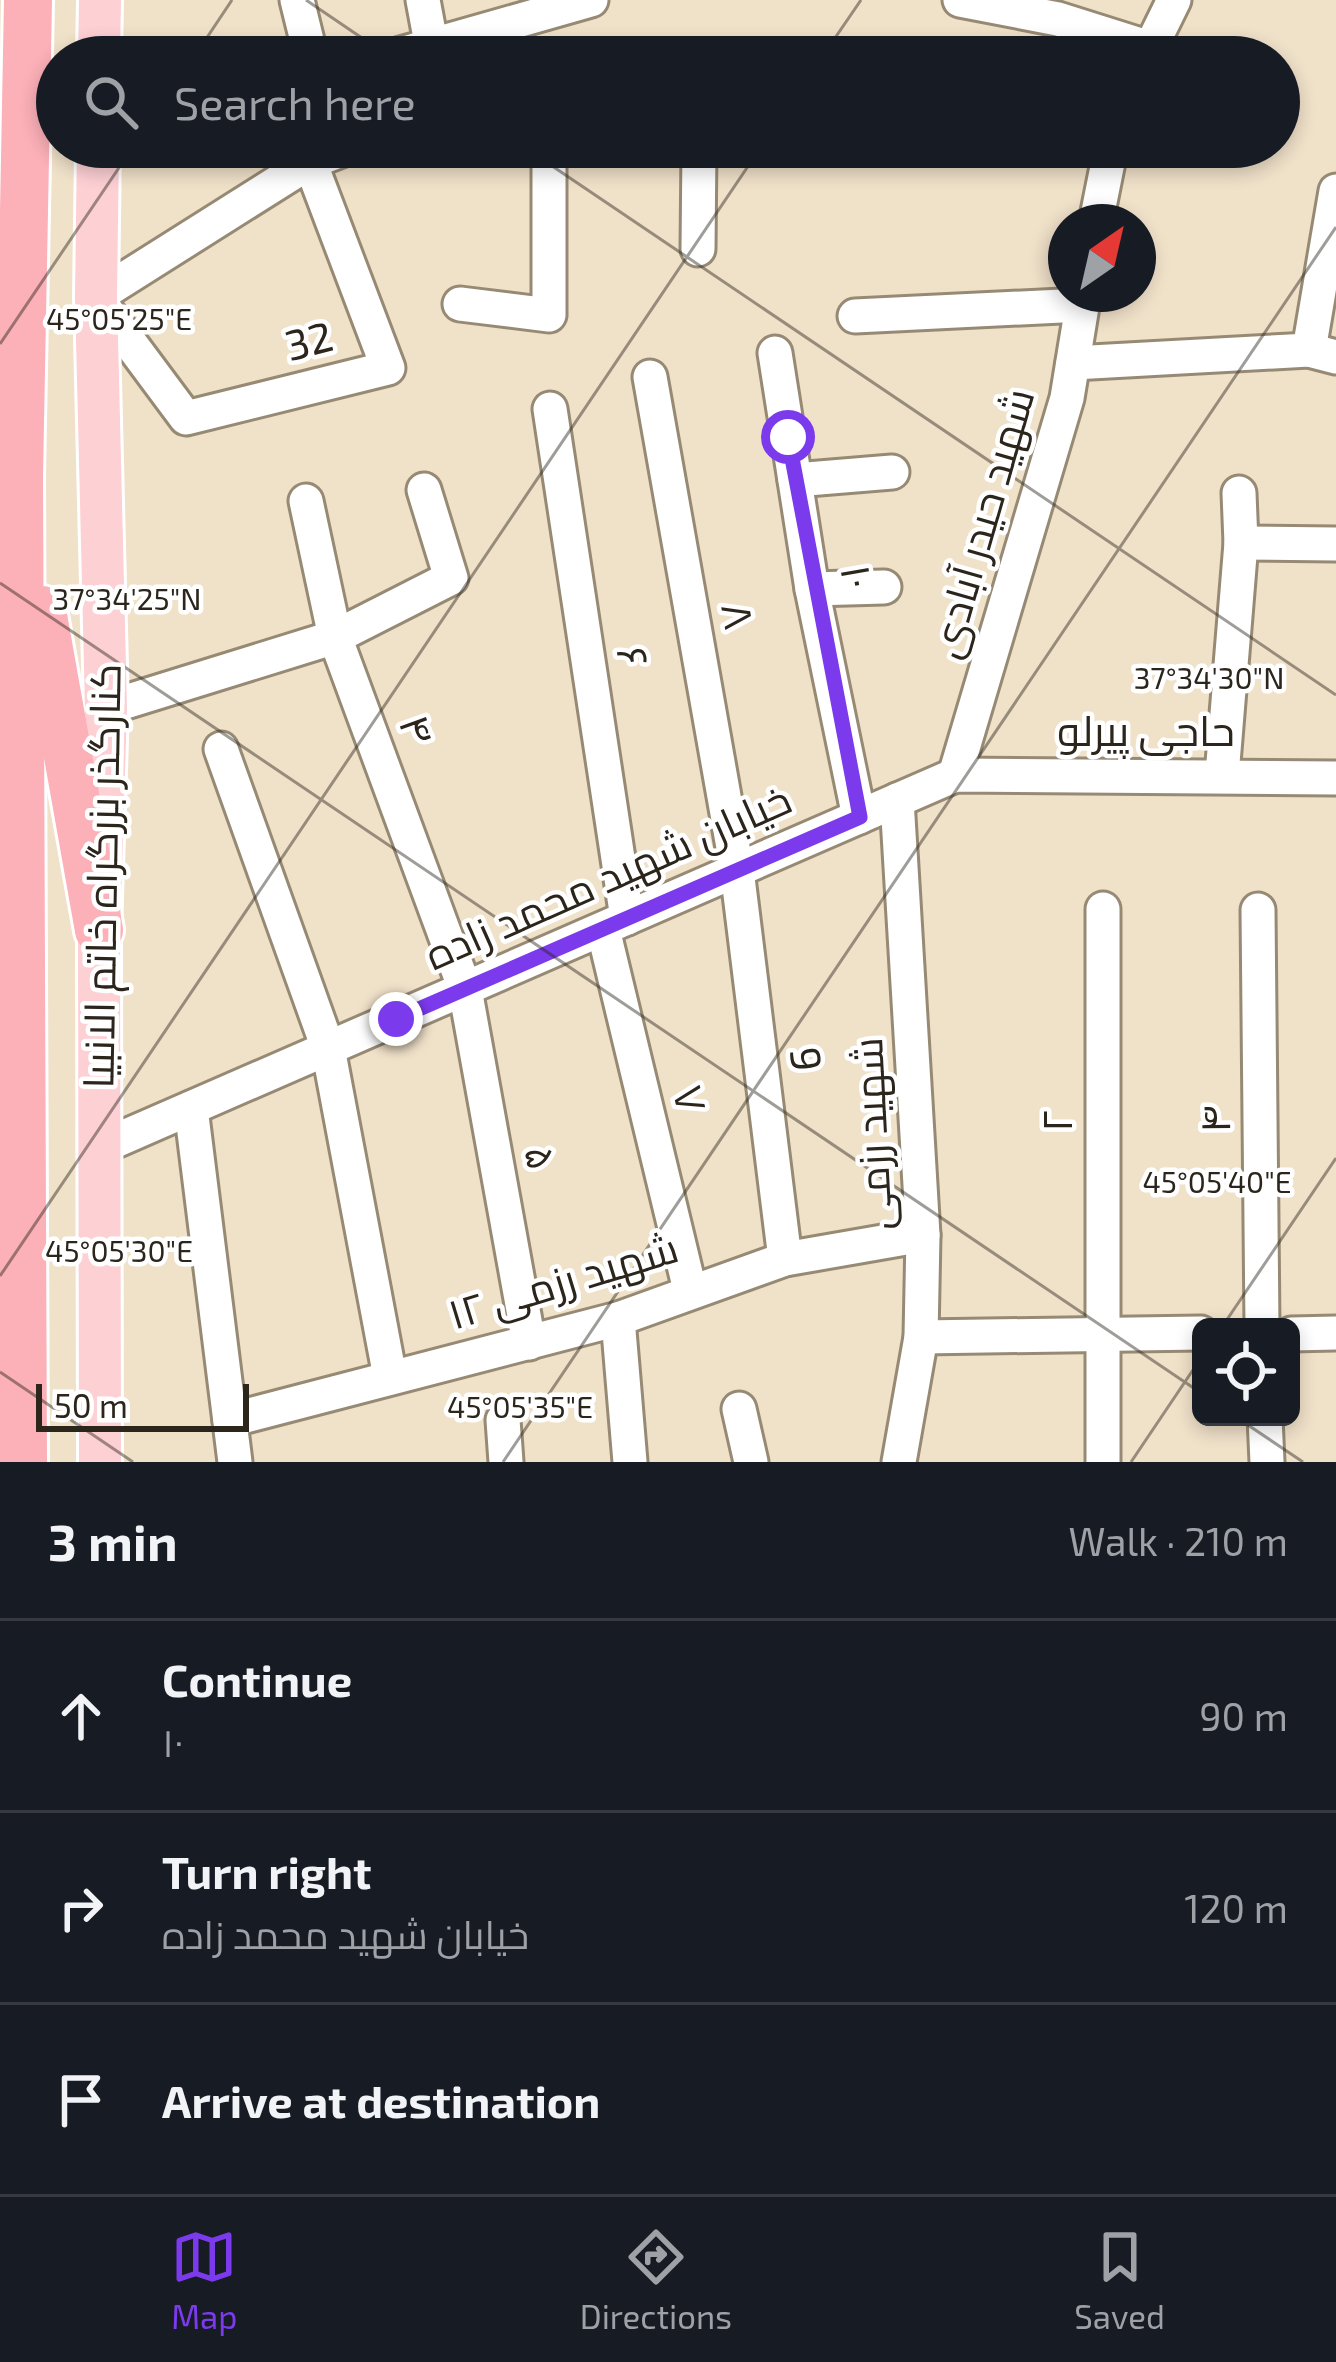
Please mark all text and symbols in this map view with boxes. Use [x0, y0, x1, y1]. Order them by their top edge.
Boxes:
search box [36, 36, 1300, 168]
icon: search [78, 69, 144, 135]
text: Search here [174, 75, 416, 129]
north arrow [1048, 204, 1156, 312]
text: 45°05'25"E [46, 300, 192, 336]
street label: 32 [280, 309, 337, 369]
street label: شهید حیدر آبادی [918, 382, 1044, 664]
route start [761, 410, 815, 464]
street label: ۱۰ [832, 561, 886, 593]
text: 37°34'25"N [53, 580, 201, 616]
street label: ۸ [713, 598, 767, 633]
street label: ۶ [609, 643, 661, 671]
text: 37°34'30"N [1134, 659, 1284, 695]
street label: کنارگذر بزرگراه خاتم الانبیا [71, 663, 135, 1089]
street label: حاجی پیرلو [1057, 704, 1235, 759]
street label: ۴ [391, 708, 447, 751]
street label: خیابان شهید محمد زاده [416, 772, 799, 980]
route end [369, 992, 423, 1046]
street label: شهید رزمی [840, 1036, 902, 1232]
street label: 9 [782, 1044, 834, 1074]
street label: ۷ [665, 1080, 719, 1117]
street label: ۴ [1188, 1105, 1238, 1133]
street label: ۲ [1030, 1110, 1080, 1132]
street label: ۵ [516, 1142, 570, 1173]
text: 45°05'40"E [1142, 1163, 1292, 1199]
street label: شهید رزمی ۱۲ [442, 1220, 684, 1340]
text: 45°05'30"E [45, 1232, 193, 1268]
map controls [1192, 1318, 1300, 1426]
button: locate [1192, 1318, 1300, 1426]
scale bar [36, 1378, 249, 1431]
text: 50 m [54, 1385, 128, 1425]
text: 45°05'35"E [447, 1388, 593, 1424]
text: 3 min [48, 1510, 178, 1571]
text: Walk · 210 m [1069, 1517, 1288, 1564]
text: Continue [162, 1652, 352, 1706]
icon: ahead [48, 1683, 114, 1749]
text: 90 m [1199, 1692, 1288, 1739]
text: ۱۰ [162, 1718, 184, 1765]
text: Turn right [162, 1844, 371, 1898]
icon: right [48, 1875, 114, 1941]
text: 120 m [1184, 1884, 1288, 1931]
text: خیابان شهید محمد زاده [162, 1910, 529, 1957]
icon: arrive [48, 2067, 114, 2133]
text: Arrive at destination [162, 2073, 600, 2127]
tab: Map [171, 2224, 237, 2336]
tab: Directions [580, 2224, 732, 2336]
tab: Saved [1074, 2224, 1165, 2336]

